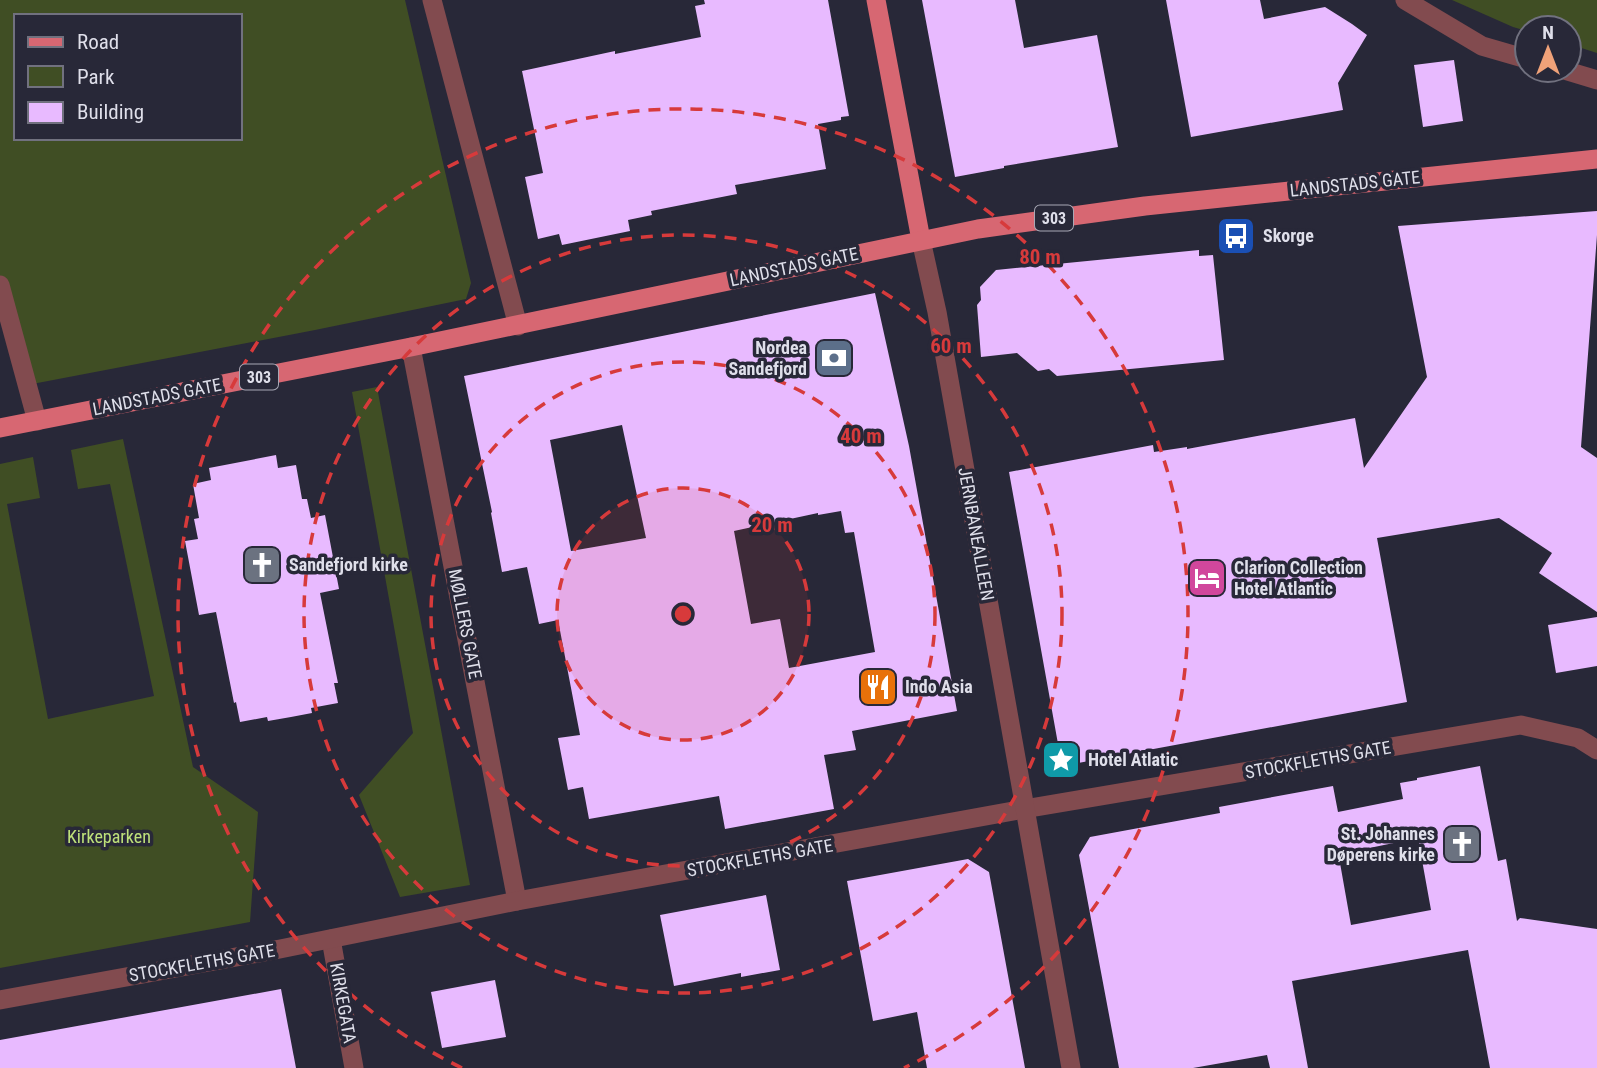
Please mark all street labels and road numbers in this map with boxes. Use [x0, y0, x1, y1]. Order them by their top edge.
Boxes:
street label: LANDSTADS GATE [1289, 166, 1421, 201]
road number: 303 [1035, 206, 1073, 230]
street label: LANDSTADS GATE [728, 243, 860, 290]
road number: 303 [240, 364, 278, 390]
street label: LANDSTADS GATE [91, 374, 223, 419]
street label: JERNBANEALLEEN [954, 466, 999, 602]
street label: MØLLERS GATE [445, 567, 486, 681]
street label: STOCKFLETHS GATE [1243, 736, 1393, 783]
street label: STOCKFLETHS GATE [685, 834, 835, 881]
street label: STOCKFLETHS GATE [127, 939, 277, 986]
street label: KIRKEGATA [326, 961, 361, 1046]

